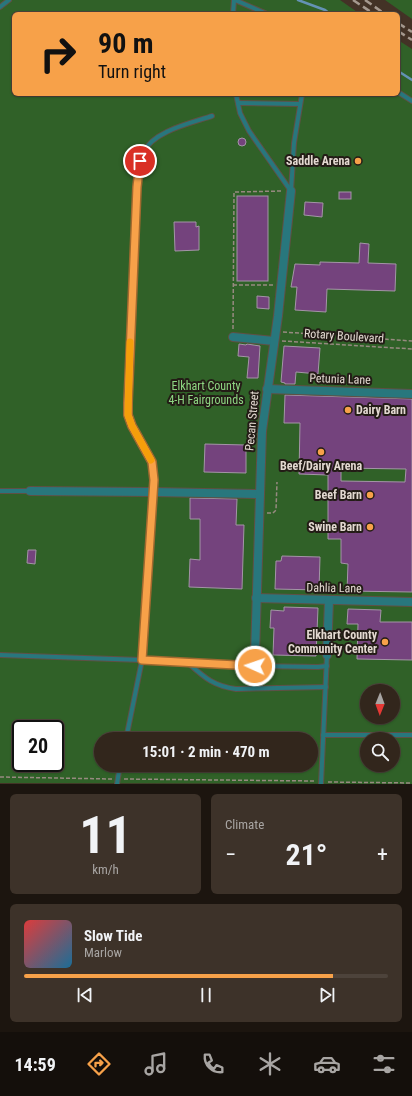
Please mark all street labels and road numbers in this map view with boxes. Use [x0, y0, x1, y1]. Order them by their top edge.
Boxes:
street label: Rotary Boulevard [304, 326, 385, 346]
street label: Petunia Lane [309, 371, 371, 387]
street label: Pecan Street [242, 390, 262, 452]
street label: Dahlia Lane [306, 581, 362, 595]

